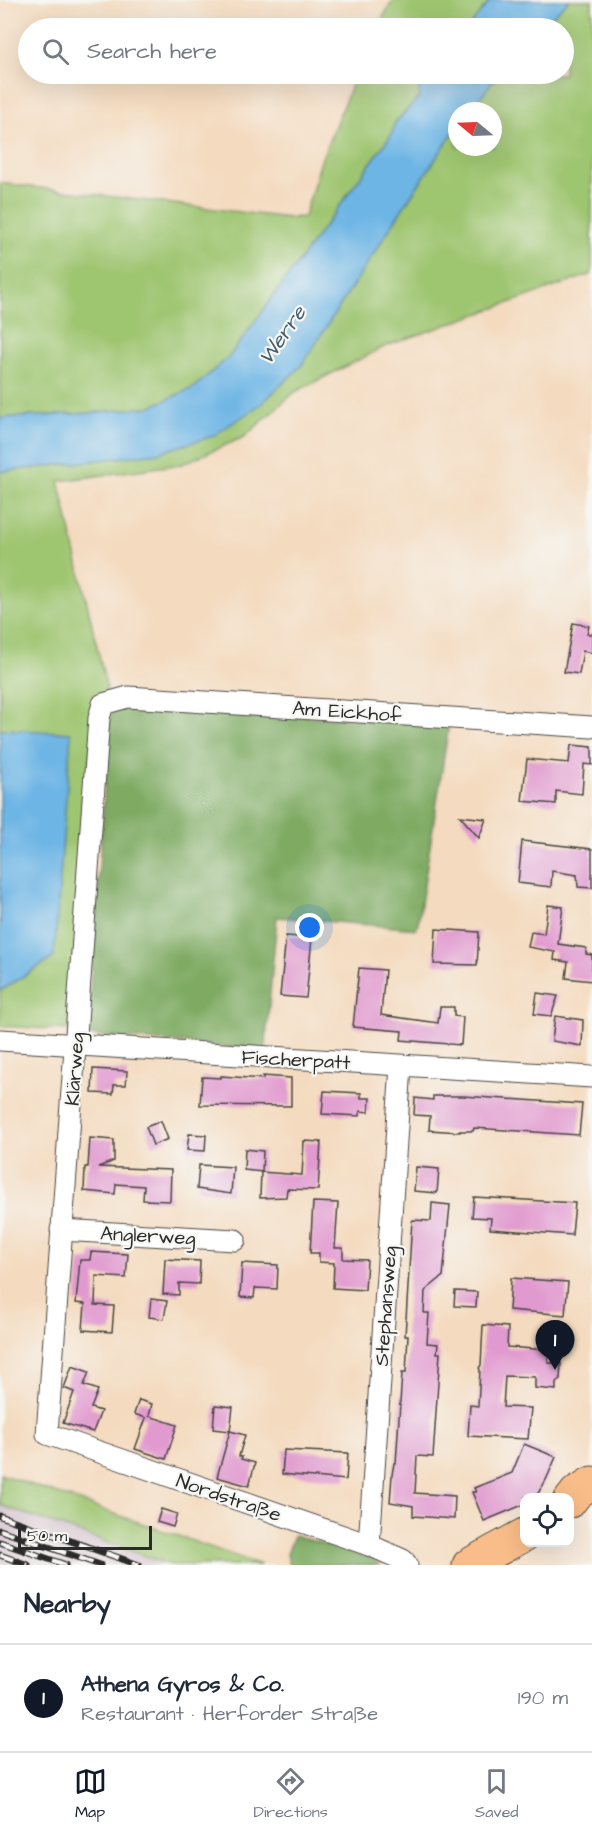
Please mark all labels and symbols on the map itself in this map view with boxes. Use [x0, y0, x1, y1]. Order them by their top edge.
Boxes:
north arrow [448, 102, 502, 156]
water label: Werre [252, 299, 314, 370]
street label: Am Eickhof [291, 694, 403, 730]
your location [295, 913, 324, 942]
street label: Klärweg [58, 1031, 93, 1107]
street label: Fischerpatt [241, 1043, 351, 1077]
street label: Anglerweg [100, 1220, 196, 1253]
street label: Stephansweg [368, 1245, 405, 1367]
pin: 1 [536, 1320, 574, 1370]
street label: Nordstraße [172, 1467, 285, 1529]
scale bar [18, 1523, 152, 1550]

